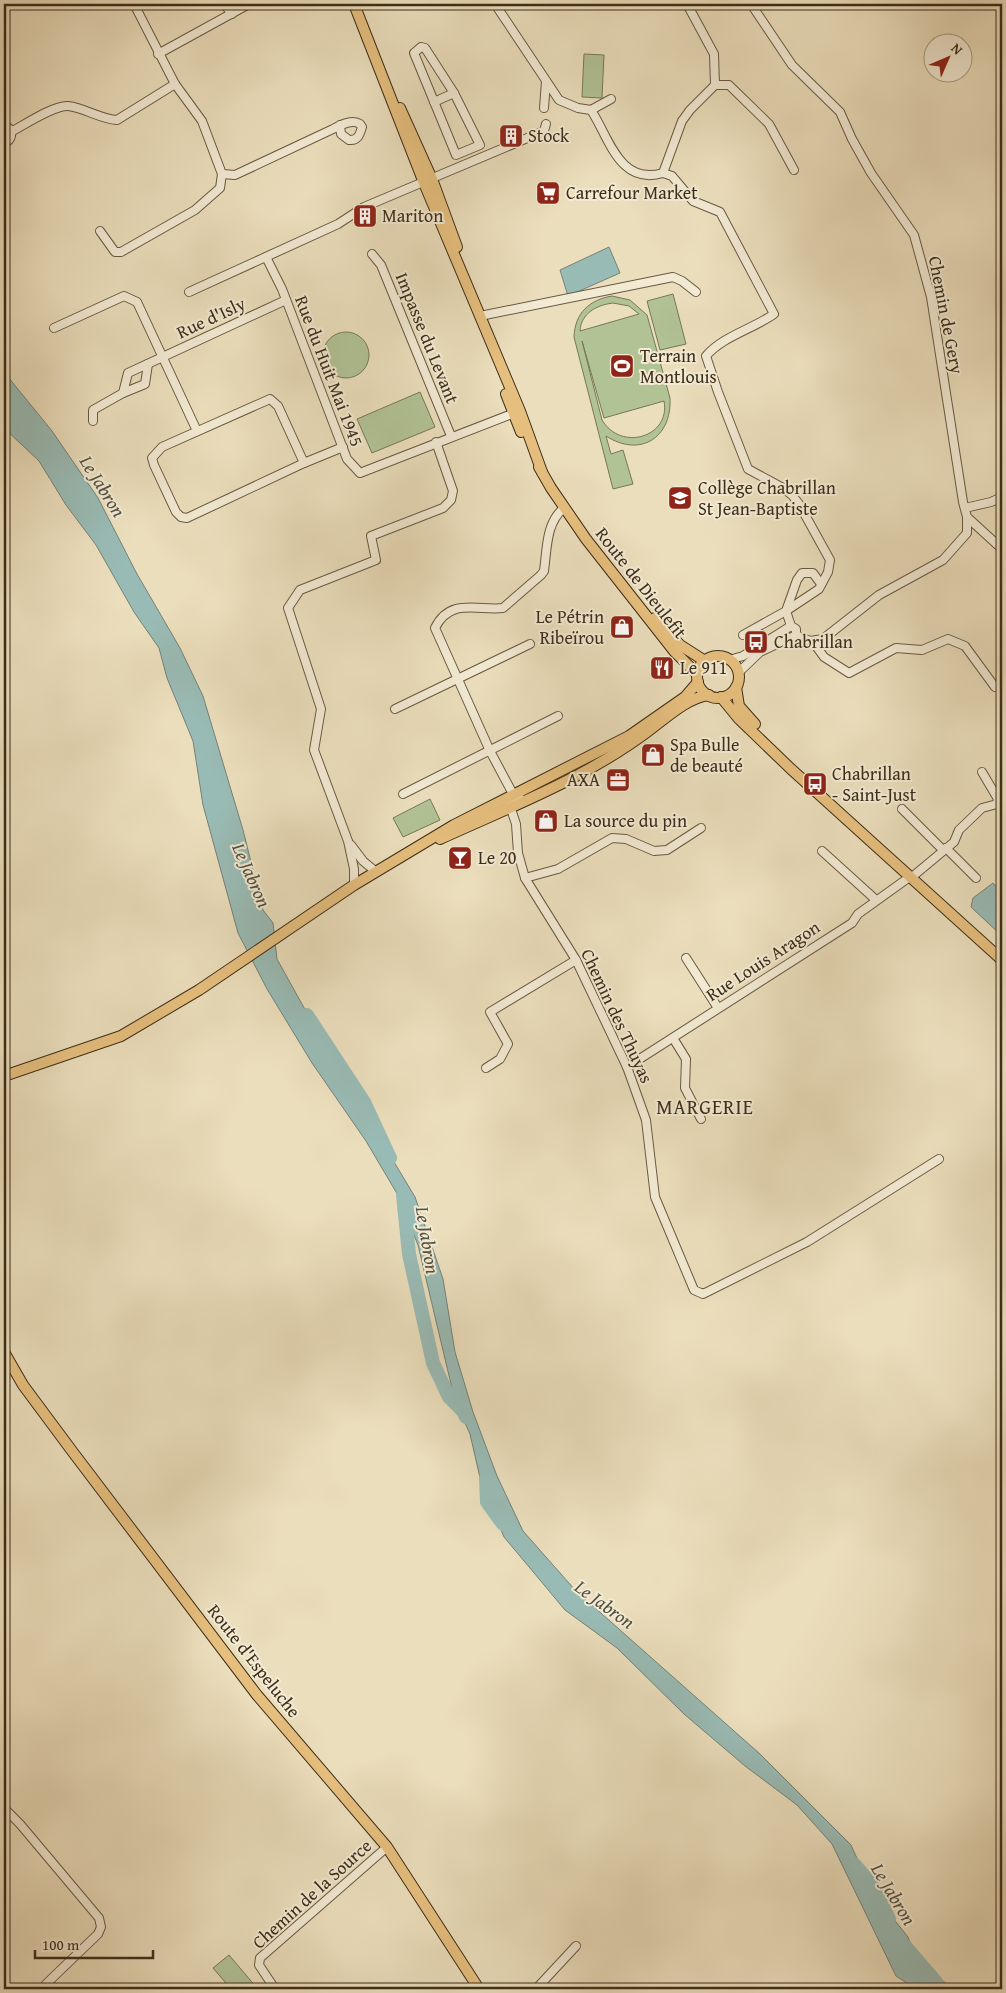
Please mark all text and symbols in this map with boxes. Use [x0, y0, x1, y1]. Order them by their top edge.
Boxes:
north arrow [924, 32, 974, 82]
text: N [947, 38, 968, 60]
place label: Stock [528, 122, 570, 149]
building icon: Stock [498, 123, 524, 149]
place label: Carrefour Market [566, 179, 698, 206]
supermarket icon: Carrefour Market [535, 180, 561, 206]
place label: Mariton [382, 202, 443, 229]
building icon: Mariton [352, 203, 378, 229]
street label: Chemin de Gery [922, 254, 971, 376]
street label: Impasse du Levant [389, 268, 466, 408]
street label: Rue d'Isly [172, 290, 250, 345]
street label: Rue du Huit Mai 1945 [288, 291, 371, 450]
place label: Terrain Montlouis [640, 342, 717, 390]
sports icon: Terrain Montlouis [609, 353, 635, 379]
water label: Le Jabron [73, 449, 133, 523]
place label: Collège Chabrillan St Jean-Baptiste [698, 474, 836, 522]
school or university icon: Collège Chabrillan St Jean-Baptiste [667, 485, 693, 511]
street label: Route de Dieulefit [589, 521, 694, 645]
place label: Le Pétrin Ribeïrou [536, 603, 604, 651]
shop icon: Le Pétrin Ribeïrou [609, 614, 635, 640]
place label: Chabrillan [774, 628, 853, 655]
bus stop icon: Chabrillan [743, 629, 769, 655]
place label: Le 911 [680, 654, 727, 681]
restaurant icon: Le 911 [649, 655, 675, 681]
place label: Spa Bulle de beauté [670, 731, 743, 779]
shop icon: Spa Bulle de beauté [640, 742, 666, 768]
place label: Chabrillan - Saint-Just [832, 760, 917, 808]
place label: AXA [567, 766, 600, 793]
office icon: AXA [605, 767, 631, 793]
bus stop icon: Chabrillan - Saint-Just [802, 771, 828, 797]
place label: La source du pin [564, 807, 687, 834]
shop icon: La source du pin [533, 808, 559, 834]
water label: Le Jabron [225, 837, 279, 912]
place label: Le 20 [478, 844, 517, 871]
bar icon: Le 20 [447, 845, 473, 871]
street label: Rue Louis Aragon [700, 914, 825, 1008]
street label: Chemin des Thuyas [574, 944, 660, 1087]
district label: MARGERIE [656, 1092, 754, 1121]
water label: Le Jabron [409, 1203, 447, 1276]
water label: Le Jabron [568, 1572, 641, 1636]
street label: Route d'Espeluche [201, 1598, 307, 1723]
street label: Chemin de la Source [246, 1832, 378, 1955]
water label: Le Jabron [864, 1857, 924, 1931]
scale bar [35, 1928, 152, 1960]
text: 100 m [42, 1934, 80, 1955]

